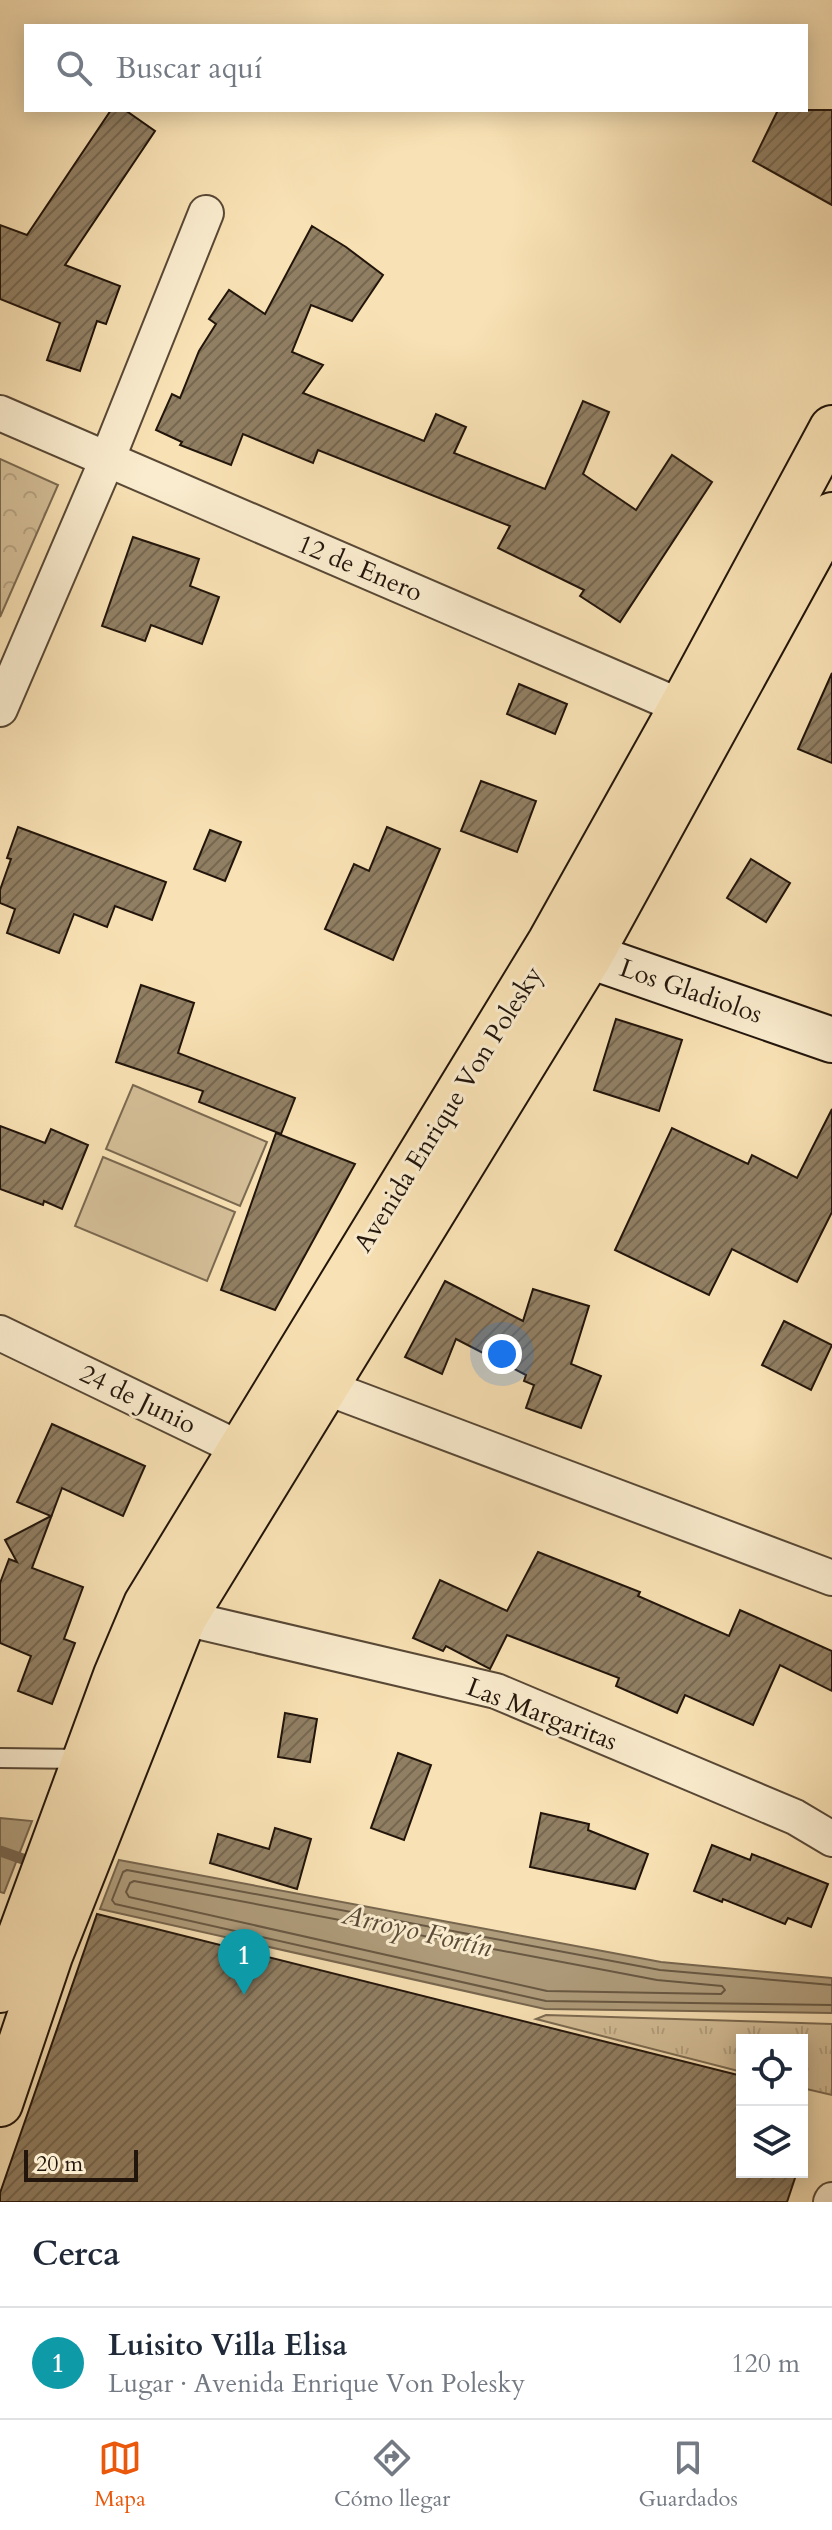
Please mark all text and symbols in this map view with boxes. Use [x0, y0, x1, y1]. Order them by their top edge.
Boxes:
search box [24, 24, 808, 112]
icon: search [52, 46, 96, 90]
text: Buscar aquí [116, 48, 262, 89]
street label: 12 de Enero [292, 526, 428, 610]
street label: Los Gladiolos [615, 950, 767, 1032]
street label: Avenida Enrique Von Polesky [345, 959, 551, 1259]
your location [482, 1334, 522, 1374]
street label: 24 de Junio [74, 1356, 202, 1442]
street label: Las Margaritas [462, 1669, 622, 1759]
water label: Arroyo Fortín [338, 1895, 496, 1967]
pin: 1 [218, 1929, 270, 1995]
map controls [736, 2034, 808, 2178]
button: locate [736, 2034, 808, 2106]
button: layers [736, 2106, 808, 2178]
scale bar [24, 2146, 138, 2182]
text: 20 m [36, 2149, 83, 2179]
text: Cerca [32, 2231, 120, 2277]
text: Luisito Villa Elisa [108, 2325, 347, 2366]
text: 1 [51, 2346, 65, 2381]
text: 120 m [731, 2346, 800, 2381]
text: Lugar · Avenida Enrique Von Polesky [108, 2366, 525, 2401]
tab: Mapa [94, 2436, 146, 2514]
tab: Cómo llegar [334, 2436, 450, 2514]
tab: Guardados [639, 2436, 738, 2514]

